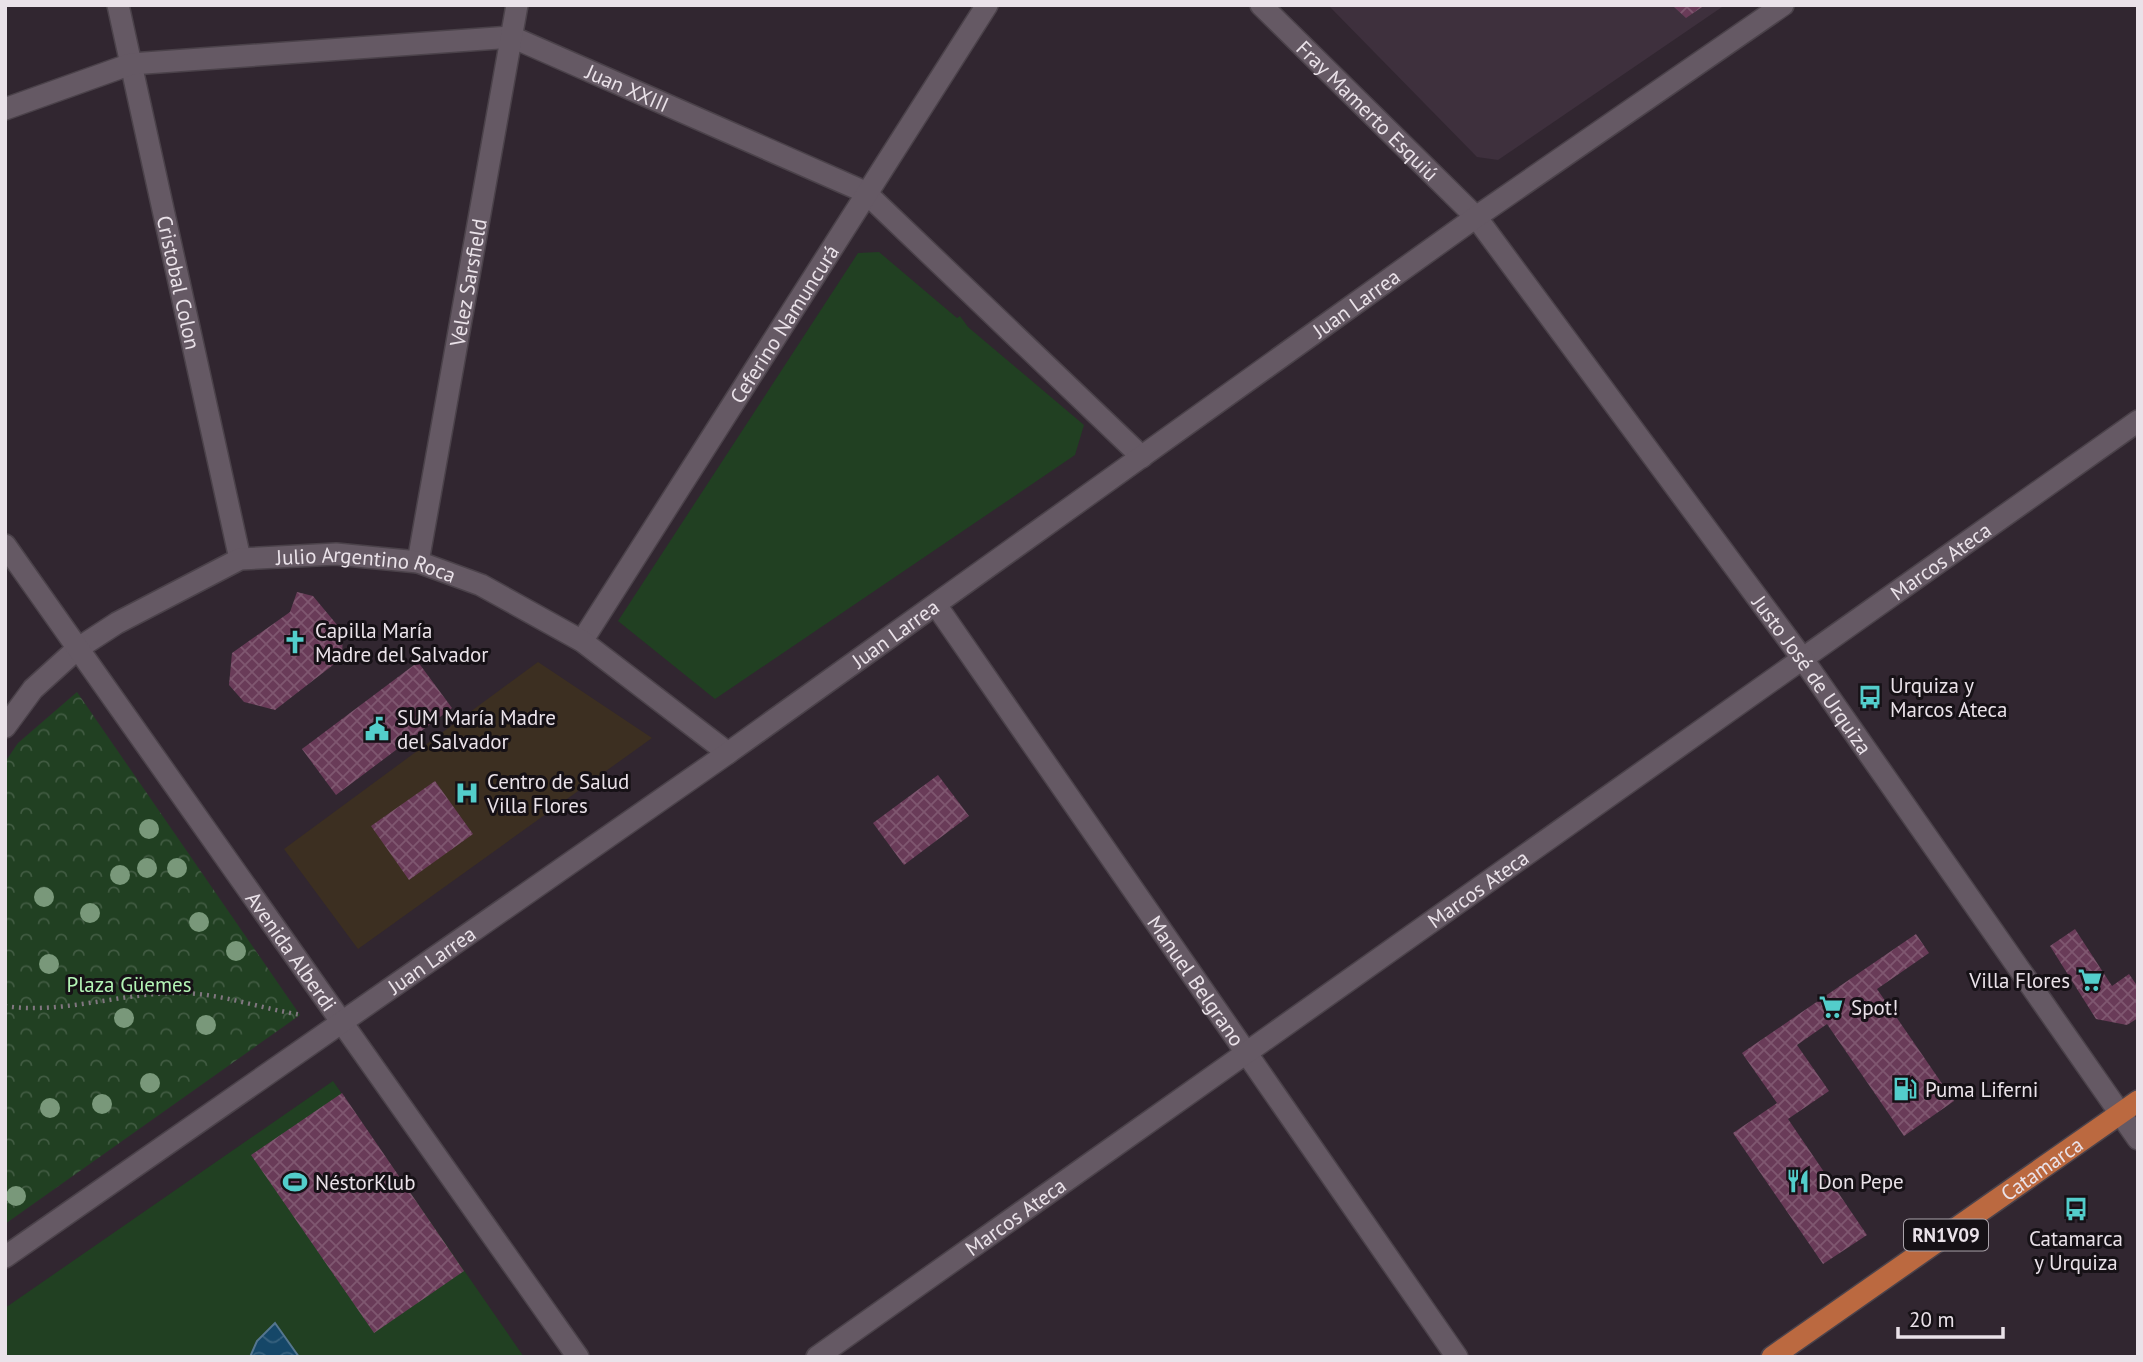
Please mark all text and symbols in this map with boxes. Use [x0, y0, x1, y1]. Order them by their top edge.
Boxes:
street label: Fray Mamerto Esquiú [1291, 34, 1445, 186]
street label: Juan XXIII [581, 57, 673, 118]
street label: Cristobal Colon [151, 213, 207, 352]
street label: Velez Sarsfield [443, 216, 492, 349]
street label: Ceferino Namuncurá [723, 239, 845, 408]
street label: Juan Larrea [1306, 262, 1405, 344]
street label: Marcos Ateca [1885, 516, 1996, 606]
street label: Julio Argentino Roca [274, 540, 460, 588]
street label: Justo José de Urquiza [1746, 589, 1878, 759]
street label: Juan Larrea [845, 593, 944, 674]
place label: Capilla María Madre del Salvador [315, 617, 488, 668]
church icon: Capilla María Madre del Salvador [281, 628, 309, 656]
place label: Urquiza y Marcos Ateca [1890, 672, 2007, 723]
bus stop icon: Urquiza y Marcos Ateca [1856, 683, 1884, 711]
place label: SUM María Madre del Salvador [397, 704, 556, 755]
public building icon: SUM María Madre del Salvador [363, 715, 391, 743]
place label: Centro de Salud Villa Flores [486, 768, 629, 819]
hospital icon: Centro de Salud Villa Flores [453, 779, 481, 807]
street label: Marcos Ateca [1422, 844, 1534, 934]
street label: Avenida Alberdi [240, 886, 343, 1016]
street label: Manuel Belgrano [1142, 910, 1251, 1051]
street label: Juan Larrea [382, 920, 481, 1000]
supermarket icon: Villa Flores [2076, 966, 2104, 994]
place label: Villa Flores [1968, 967, 2070, 994]
park label: Plaza Güemes [66, 971, 192, 998]
supermarket icon: Spot! [1817, 993, 1845, 1021]
place label: Spot! [1851, 994, 1898, 1021]
fuel station icon: Puma Liferni [1891, 1075, 1919, 1103]
place label: Puma Liferni [1925, 1076, 2038, 1103]
street label: Catamarca [1995, 1130, 2088, 1206]
restaurant icon: Don Pepe [1784, 1167, 1812, 1195]
sports icon: NéstorKlub [281, 1168, 309, 1196]
place label: Don Pepe [1818, 1168, 1904, 1195]
place label: NéstorKlub [315, 1169, 416, 1196]
street label: Marcos Ateca [960, 1172, 1071, 1261]
bus stop icon: Catamarca y Urquiza [2062, 1195, 2090, 1223]
road number: RN1V09 [1904, 1219, 1988, 1250]
place label: Catamarca y Urquiza [2029, 1225, 2123, 1276]
scale bar [1898, 1296, 2003, 1340]
text: 20 m [1909, 1306, 1955, 1333]

